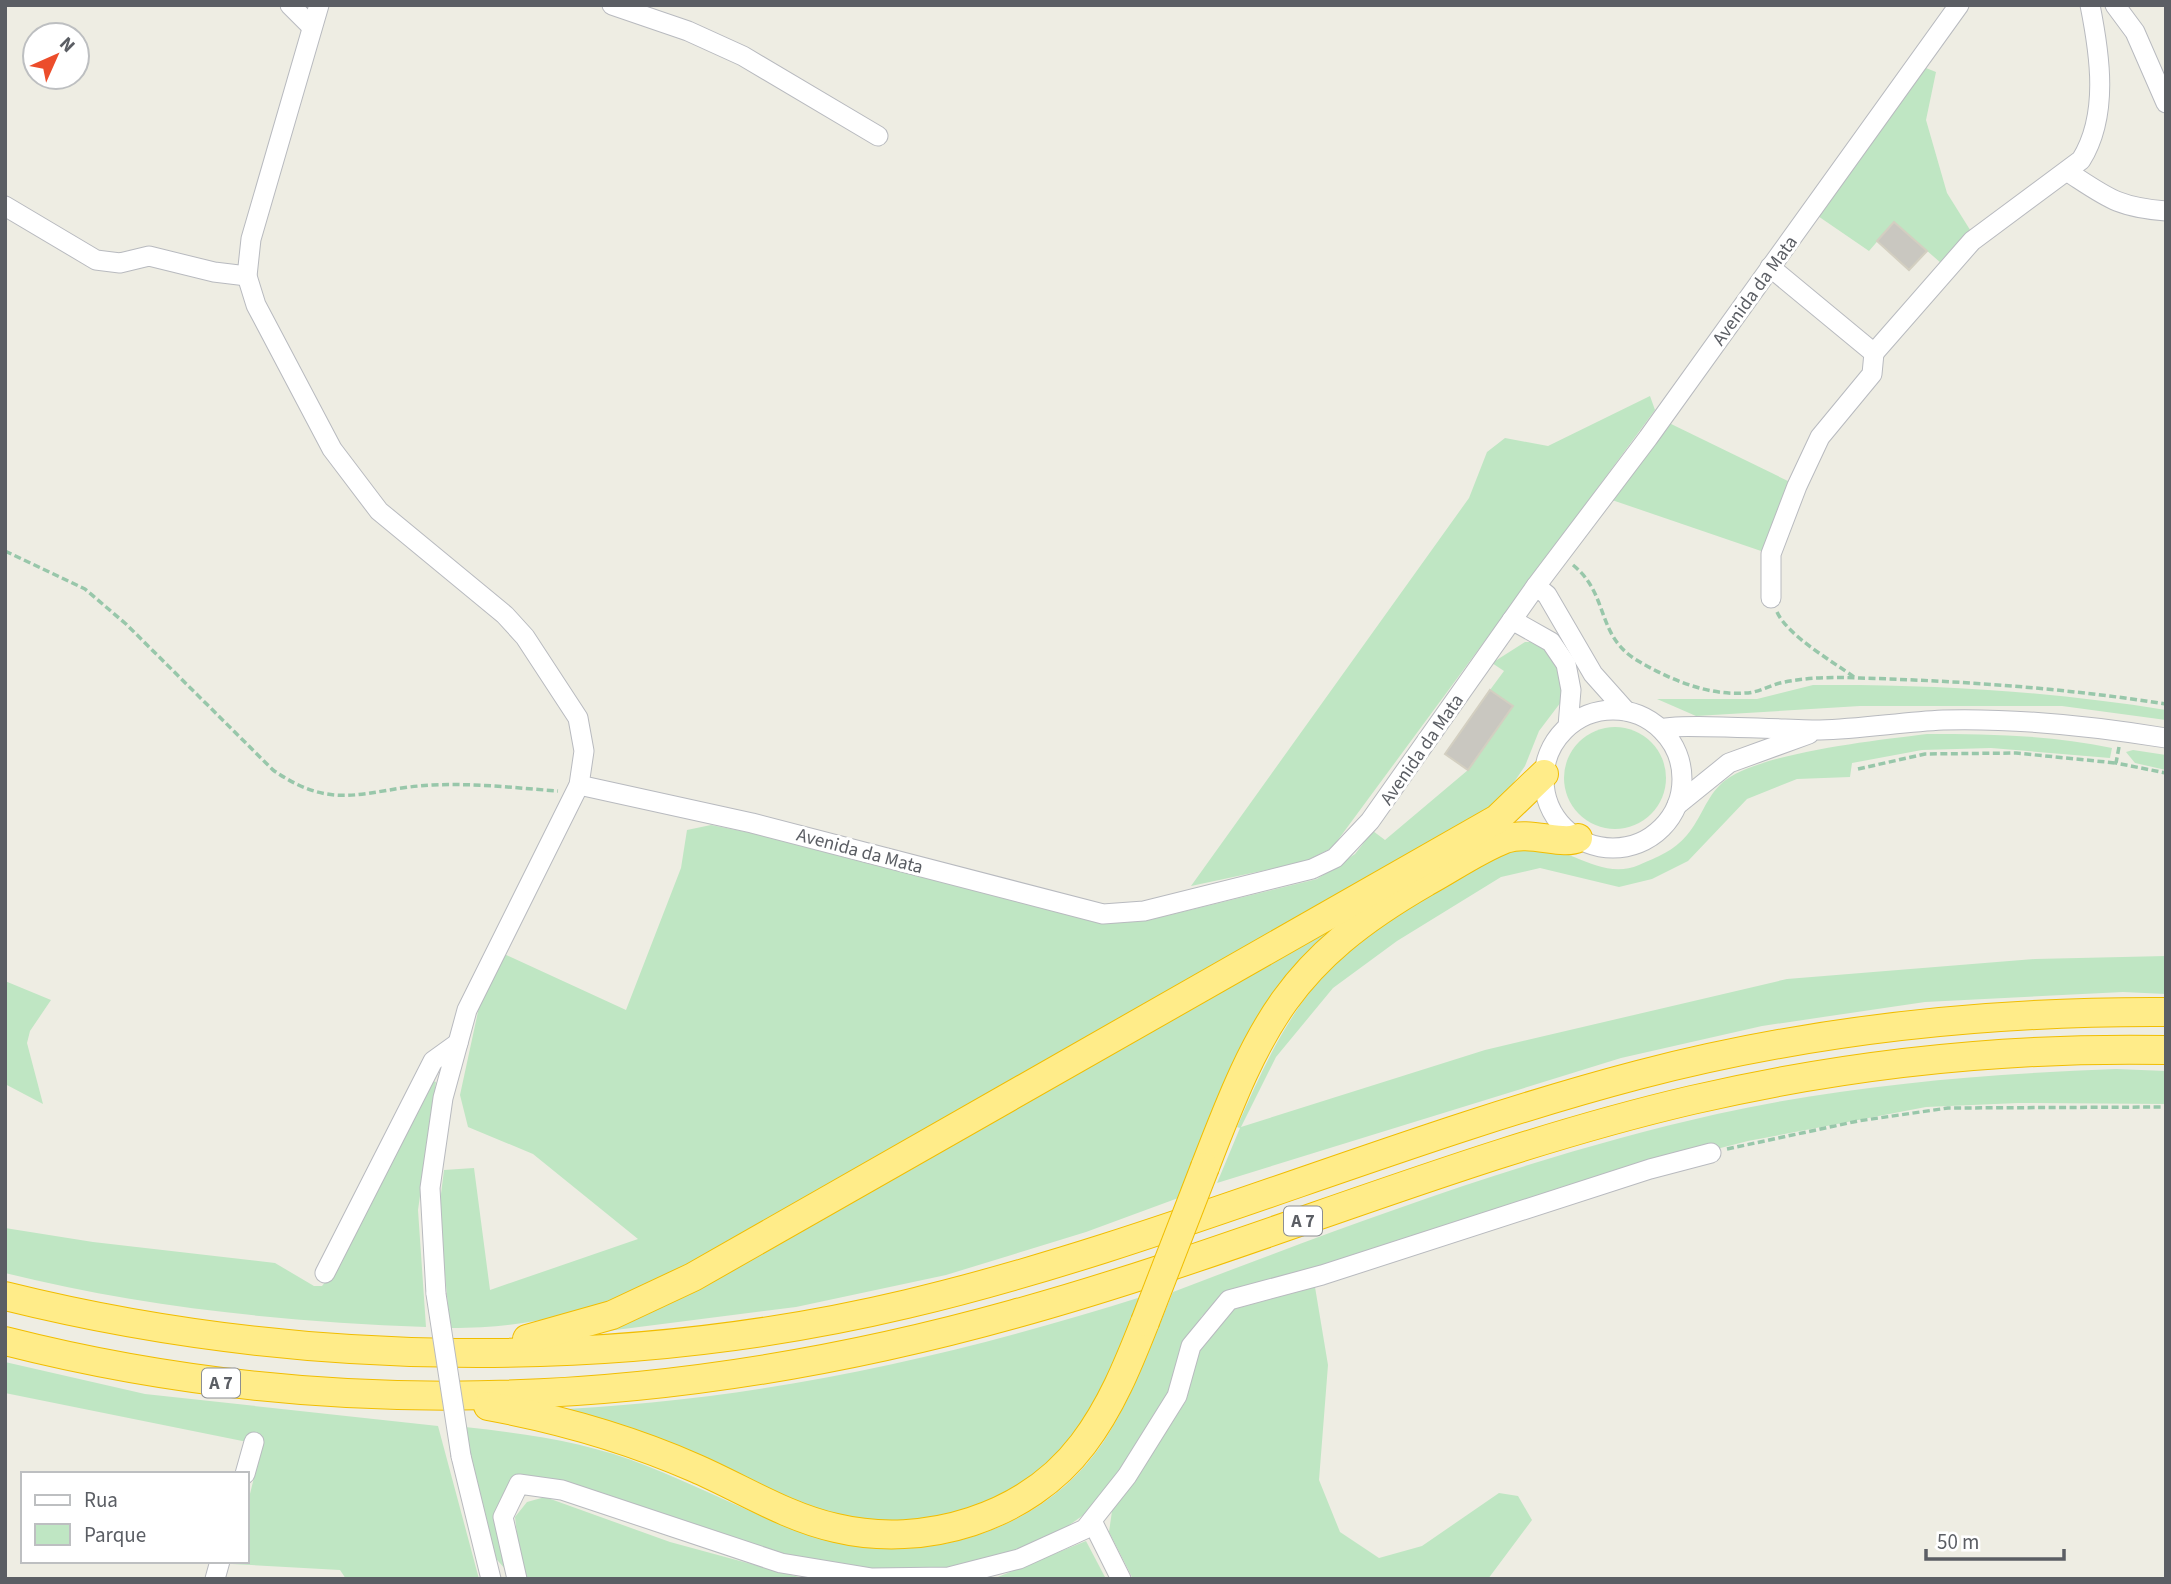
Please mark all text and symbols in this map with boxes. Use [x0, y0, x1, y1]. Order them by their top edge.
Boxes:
north arrow [21, 21, 91, 91]
text: N [53, 31, 81, 59]
street label: Avenida da Mata [1706, 230, 1804, 351]
street label: Avenida da Mata [1374, 689, 1471, 811]
street label: Avenida da Mata [793, 822, 926, 881]
road number: A 7 [1284, 1206, 1322, 1236]
road number: A 7 [202, 1368, 240, 1398]
legend [21, 1472, 248, 1563]
text: Rua [84, 1485, 118, 1515]
scale bar [1926, 1518, 2064, 1562]
text: Parque [84, 1520, 146, 1550]
text: 50 m [1937, 1527, 1979, 1557]

